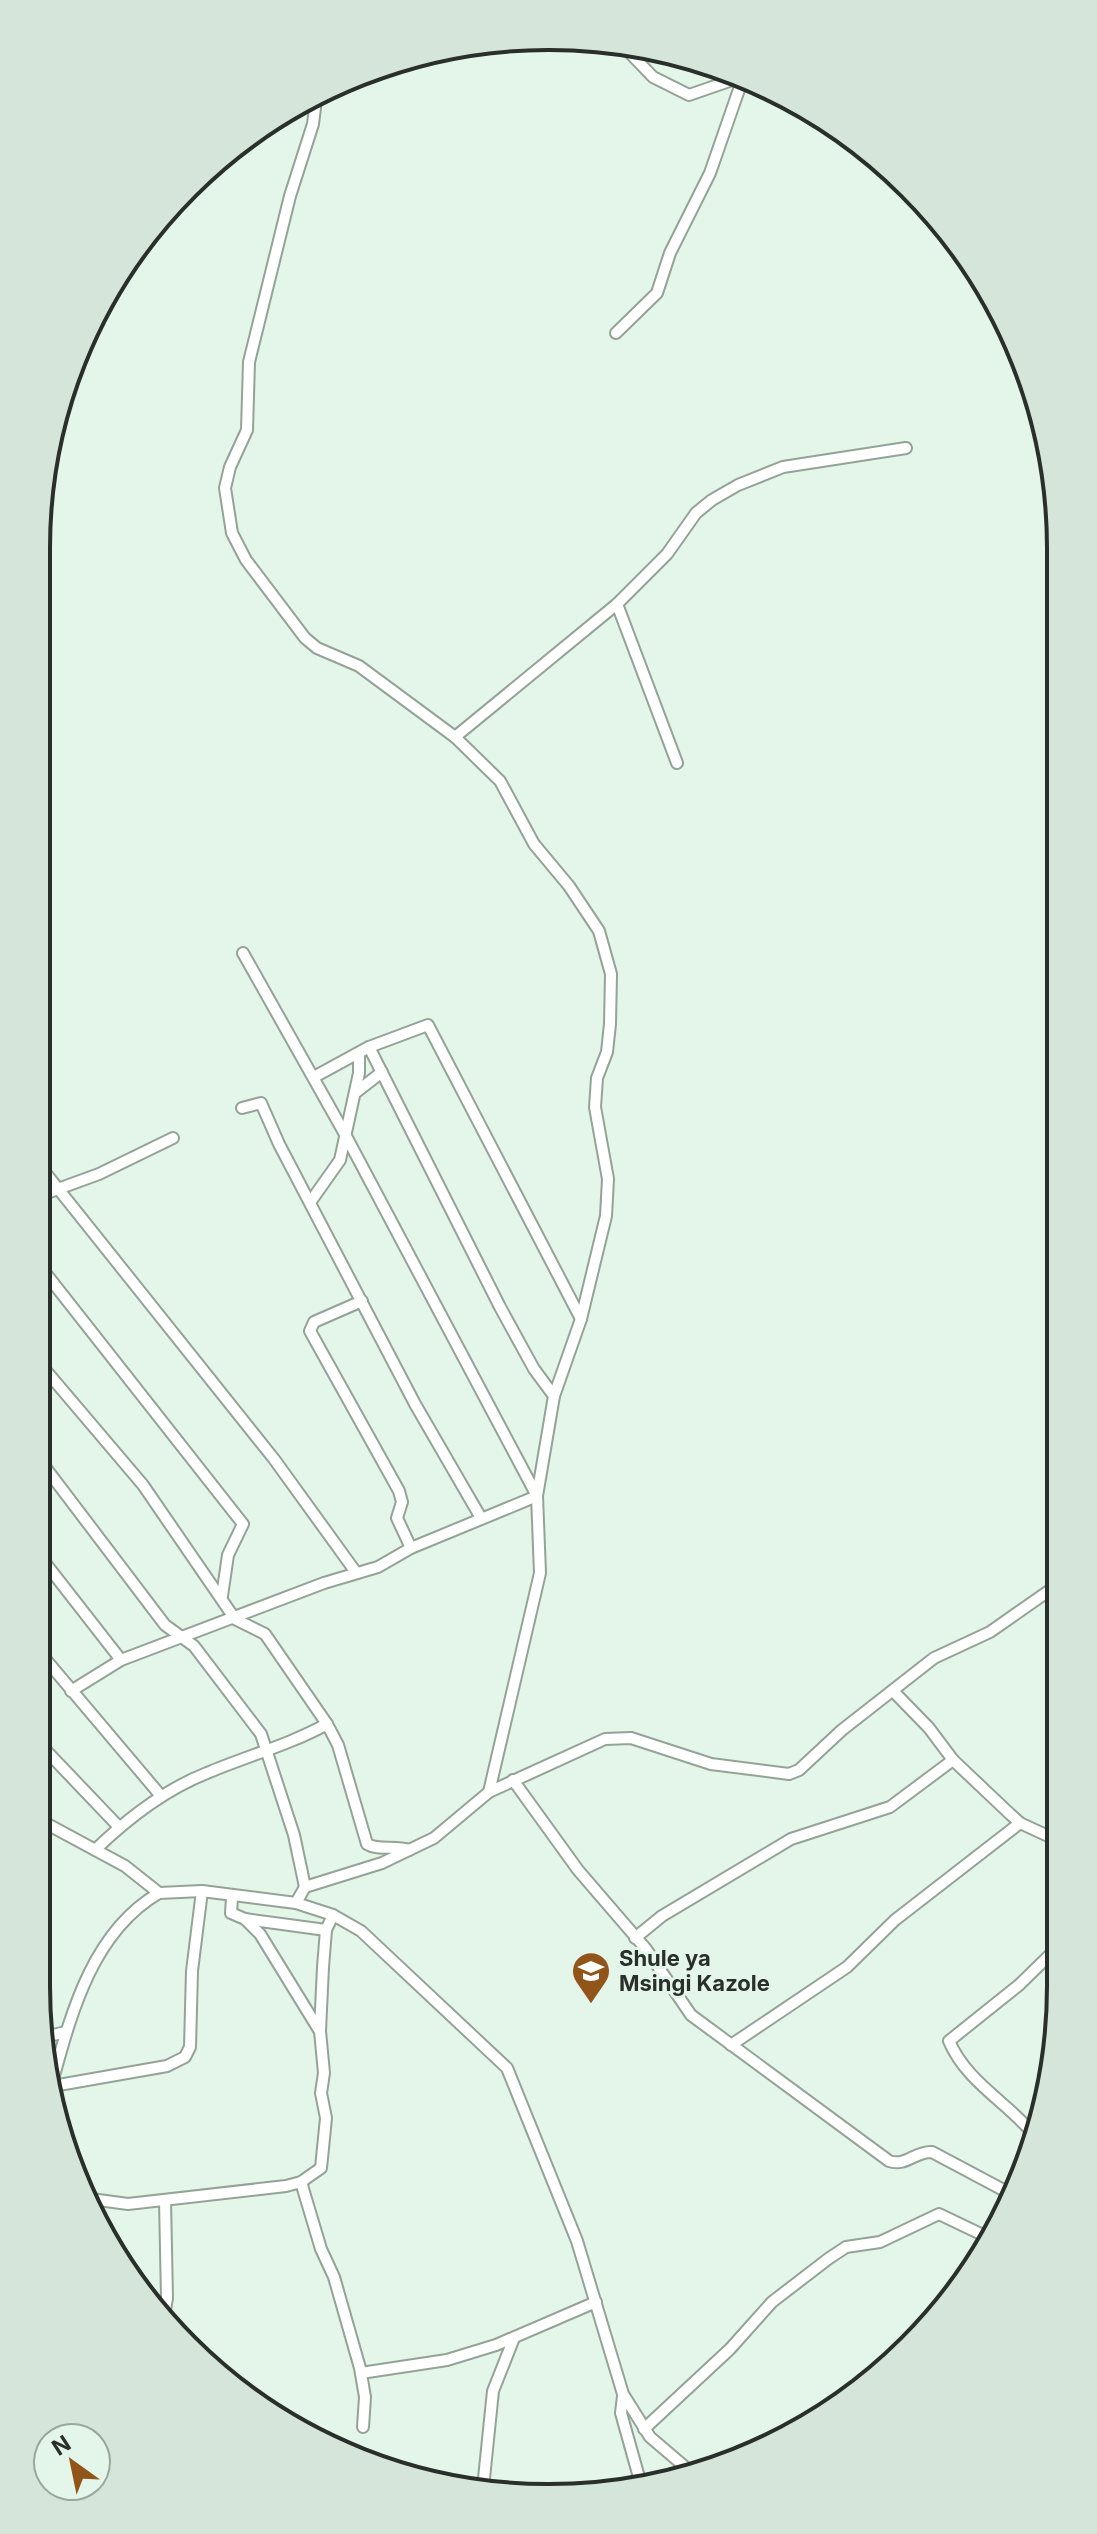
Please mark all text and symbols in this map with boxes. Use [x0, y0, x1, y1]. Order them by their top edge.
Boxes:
place label: Shule ya Msingi Kazole [619, 1945, 770, 1996]
school or university icon: Shule ya Msingi Kazole [570, 1950, 612, 2005]
north arrow [32, 2422, 112, 2502]
text: N [47, 2430, 75, 2461]

